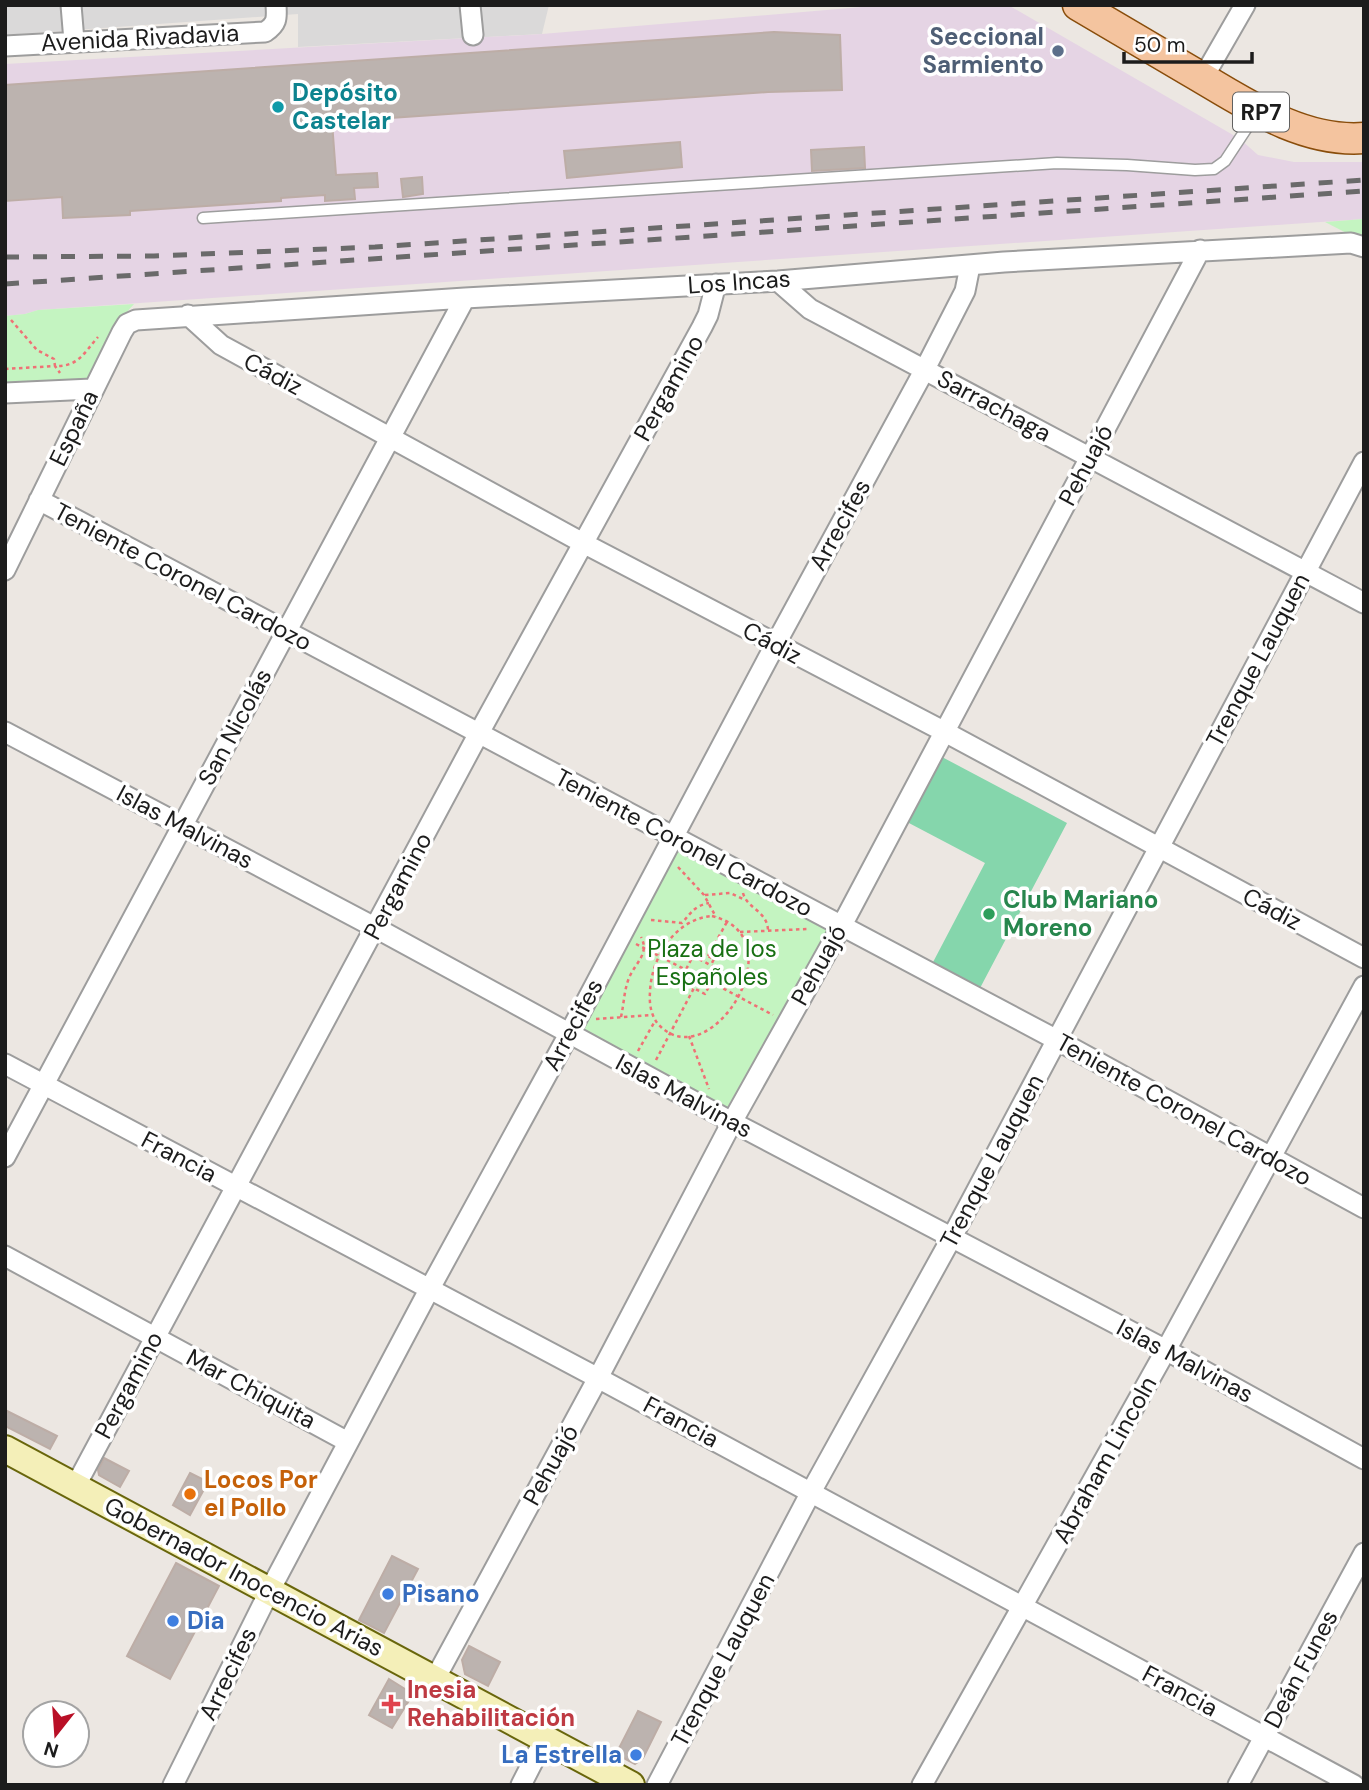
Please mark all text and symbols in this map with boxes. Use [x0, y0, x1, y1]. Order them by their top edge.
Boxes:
street label: Avenida Rivadavia [40, 17, 240, 58]
place label: Seccional Sarmiento [922, 21, 1044, 80]
scale bar [1124, 21, 1252, 65]
text: 50 m [1134, 31, 1185, 59]
marker: Seccional Sarmiento [1050, 43, 1066, 59]
place label: Depósito Castelar [292, 77, 398, 136]
road number: RP7 [1233, 92, 1289, 132]
marker: Depósito Castelar [270, 99, 286, 115]
street label: Los Incas [686, 262, 791, 301]
street label: Pergamino [627, 329, 710, 446]
street label: Cádiz [239, 345, 308, 402]
street label: Sarrachaga [932, 363, 1057, 449]
street label: España [42, 385, 105, 471]
street label: Pehuajó [1051, 419, 1120, 511]
street label: Arrecifes [802, 474, 877, 576]
street label: Teniente Coronel Cardozo [49, 495, 317, 658]
street label: Trenque Lauquen [1199, 568, 1316, 752]
street label: Cádiz [738, 614, 807, 671]
street label: San Nicolás [191, 663, 278, 791]
street label: Teniente Coronel Cardozo [550, 761, 818, 924]
street label: Islas Malvinas [112, 778, 259, 876]
street label: Pergamino [356, 827, 439, 945]
street label: Cádiz [1238, 880, 1307, 937]
place label: Club Mariano Moreno [1003, 884, 1159, 943]
marker: Club Mariano Moreno [981, 906, 997, 922]
street label: Pehuajó [784, 919, 853, 1011]
park label: Plaza de los Españoles [647, 933, 777, 992]
street label: Arrecifes [535, 973, 610, 1076]
street label: Teniente Coronel Cardozo [1051, 1026, 1317, 1193]
street label: Islas Malvinas [611, 1047, 758, 1145]
street label: Trenque Lauquen [933, 1069, 1050, 1253]
street label: Francia [136, 1124, 222, 1189]
street label: Islas Malvinas [1112, 1312, 1259, 1410]
street label: Pergamino [87, 1326, 170, 1444]
street label: Mar Chiquita [181, 1341, 321, 1436]
street label: Abraham Lincoln [1046, 1371, 1163, 1549]
street label: Francia [638, 1389, 724, 1454]
street label: Pehuajó [516, 1419, 585, 1511]
place label: Locos Por el Pollo [204, 1464, 318, 1523]
marker: Locos Por el Pollo [182, 1486, 198, 1502]
street label: Gobernador Inocencio Arias [99, 1490, 389, 1663]
street label: Trenque Lauquen [664, 1568, 781, 1752]
place label: Pisano [402, 1578, 480, 1609]
marker: Pisano [380, 1586, 396, 1602]
street label: Deán Funes [1256, 1604, 1345, 1733]
place label: Dia [187, 1605, 225, 1636]
marker: Dia [165, 1613, 181, 1629]
street label: Arrecifes [192, 1622, 263, 1725]
street label: Francia [1137, 1658, 1223, 1723]
place label: Inesia Rehabilitación [407, 1674, 575, 1733]
marker: Inesia Rehabilitación [381, 1694, 401, 1714]
north arrow [21, 1699, 91, 1769]
text: N [41, 1736, 61, 1764]
place label: La Estrella [501, 1739, 622, 1770]
marker: La Estrella [628, 1747, 644, 1763]

